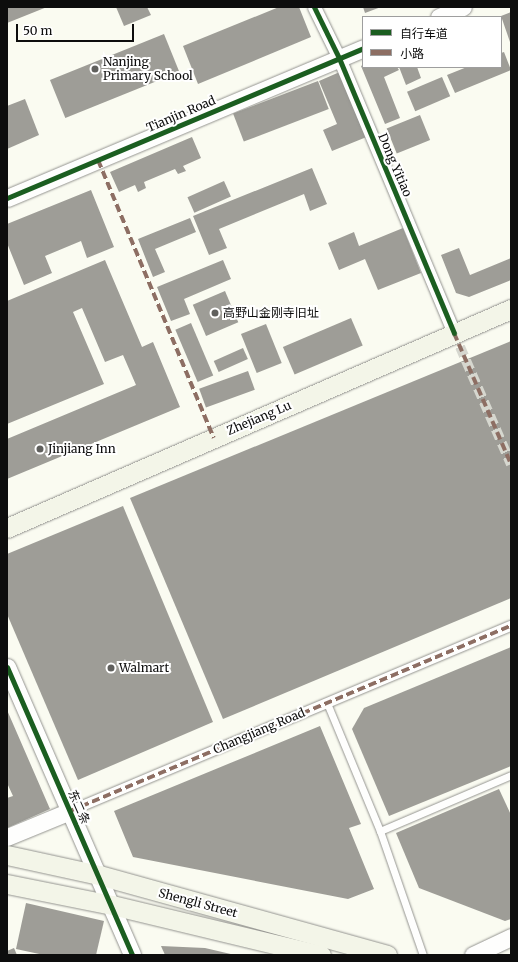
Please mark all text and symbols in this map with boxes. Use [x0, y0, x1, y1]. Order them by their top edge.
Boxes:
scale bar [18, 16, 136, 42]
legend [362, 16, 502, 68]
text: 50 m [23, 23, 52, 38]
text: 自行车道 [400, 26, 448, 41]
text: 小路 [400, 46, 424, 61]
place label: Nanjing Primary School [103, 55, 193, 83]
marker: Nanjing Primary School [90, 64, 100, 74]
street label: Tianjin Road [144, 93, 218, 135]
street label: Dong Yitiao [375, 131, 415, 199]
place label: 高野山金刚寺旧址 [223, 306, 319, 320]
marker: 高野山金刚寺旧址 [210, 308, 220, 318]
street label: Zhejiang Lu [225, 398, 293, 438]
place label: Jinjiang Inn [48, 442, 116, 456]
marker: Jinjiang Inn [35, 444, 45, 454]
place label: Walmart [119, 661, 169, 675]
marker: Walmart [106, 663, 116, 673]
street label: Changjiang Road [211, 705, 307, 757]
street label: 东二条 [65, 788, 93, 826]
street label: Shengli Street [157, 886, 239, 920]

